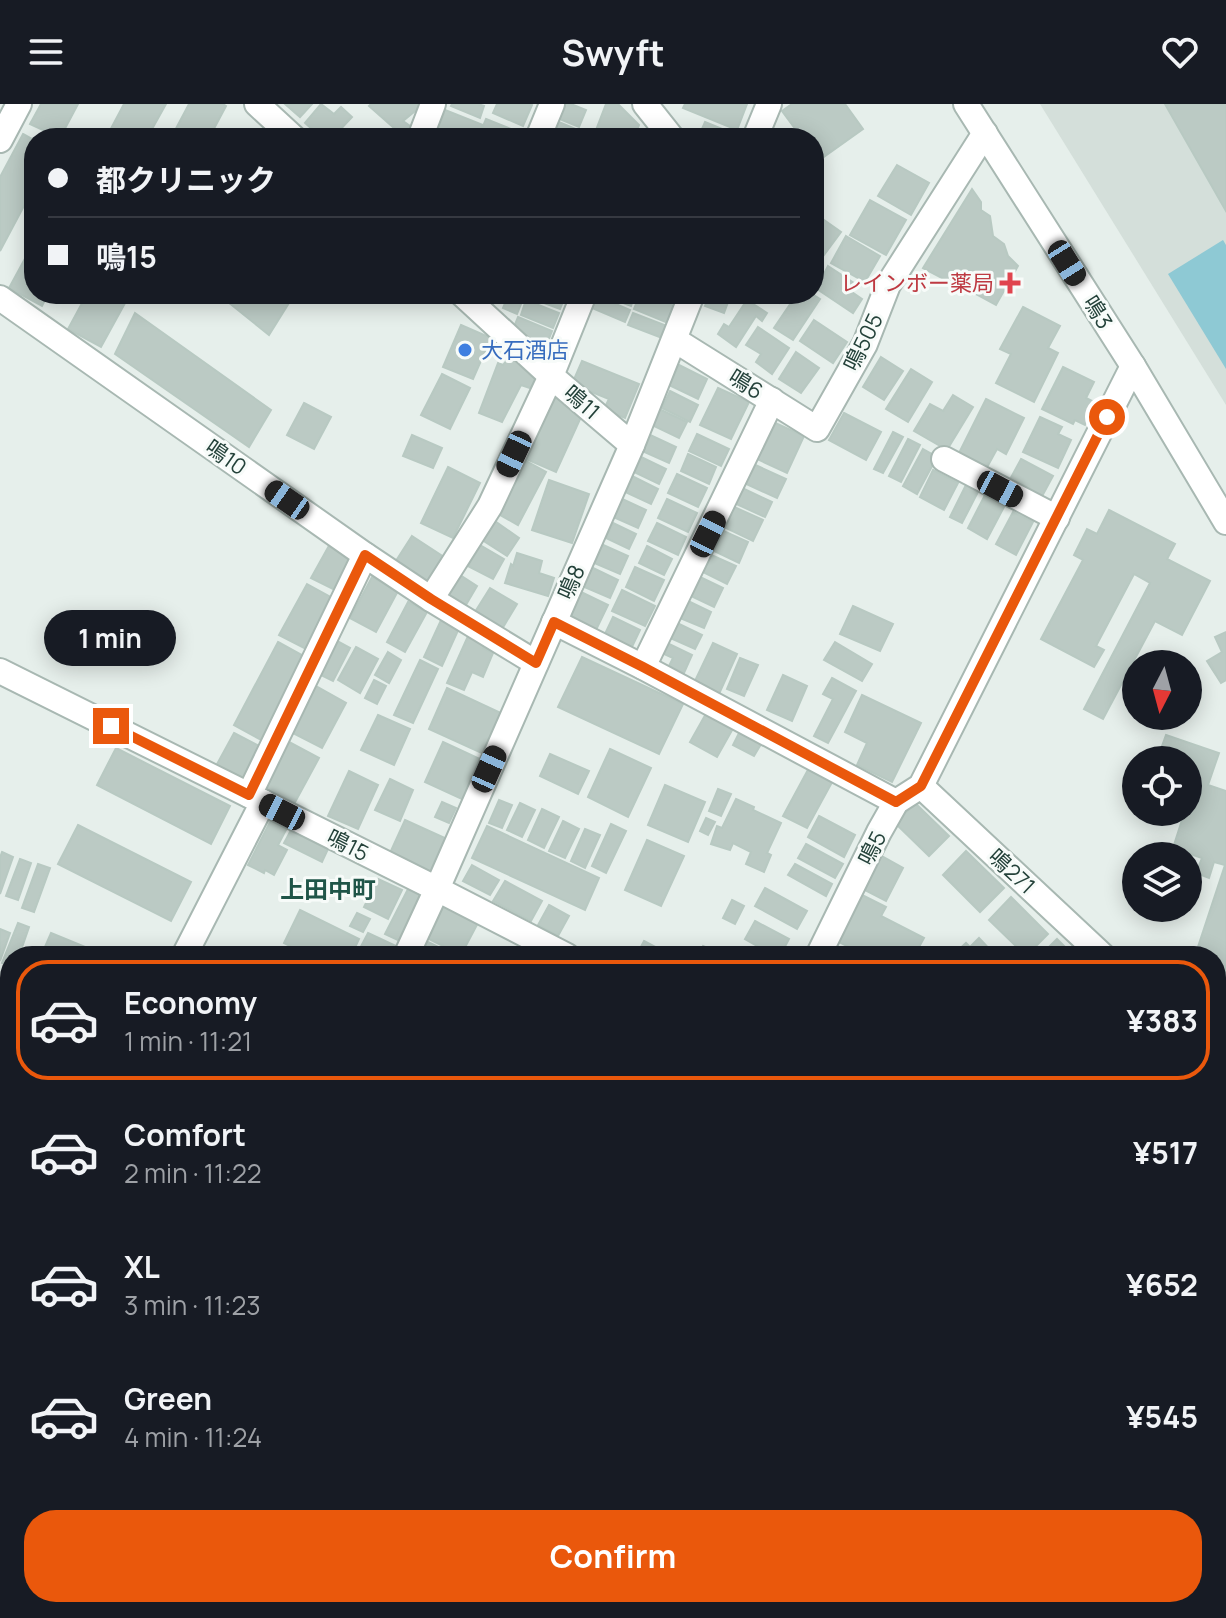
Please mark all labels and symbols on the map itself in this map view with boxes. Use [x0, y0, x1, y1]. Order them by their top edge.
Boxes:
car [1044, 236, 1090, 290]
place label: レインボー薬局 [840, 268, 994, 298]
marker: レインボー薬局 [1001, 274, 1019, 292]
street label: 鳴3 [1076, 290, 1120, 334]
street label: 鳴505 [836, 308, 890, 376]
place label: 大石酒店 [481, 335, 569, 365]
marker: 大石酒店 [456, 341, 474, 359]
street label: 鳴6 [723, 362, 769, 406]
street label: 鳴11 [557, 378, 607, 426]
route start [1089, 399, 1125, 435]
car [493, 427, 535, 481]
street label: 鳴10 [199, 432, 253, 482]
car [973, 467, 1027, 511]
car [260, 476, 314, 524]
car [687, 507, 729, 561]
street label: 鳴8 [550, 560, 592, 604]
callout: 1 min [45, 610, 177, 666]
north arrow [1122, 650, 1202, 730]
route end [93, 708, 129, 744]
car [468, 742, 510, 796]
car [255, 790, 309, 834]
street label: 鳴15 [322, 822, 374, 868]
street label: 鳴5 [851, 826, 893, 870]
street label: 鳴271 [982, 842, 1042, 900]
district label: 上田中町 [280, 872, 376, 905]

